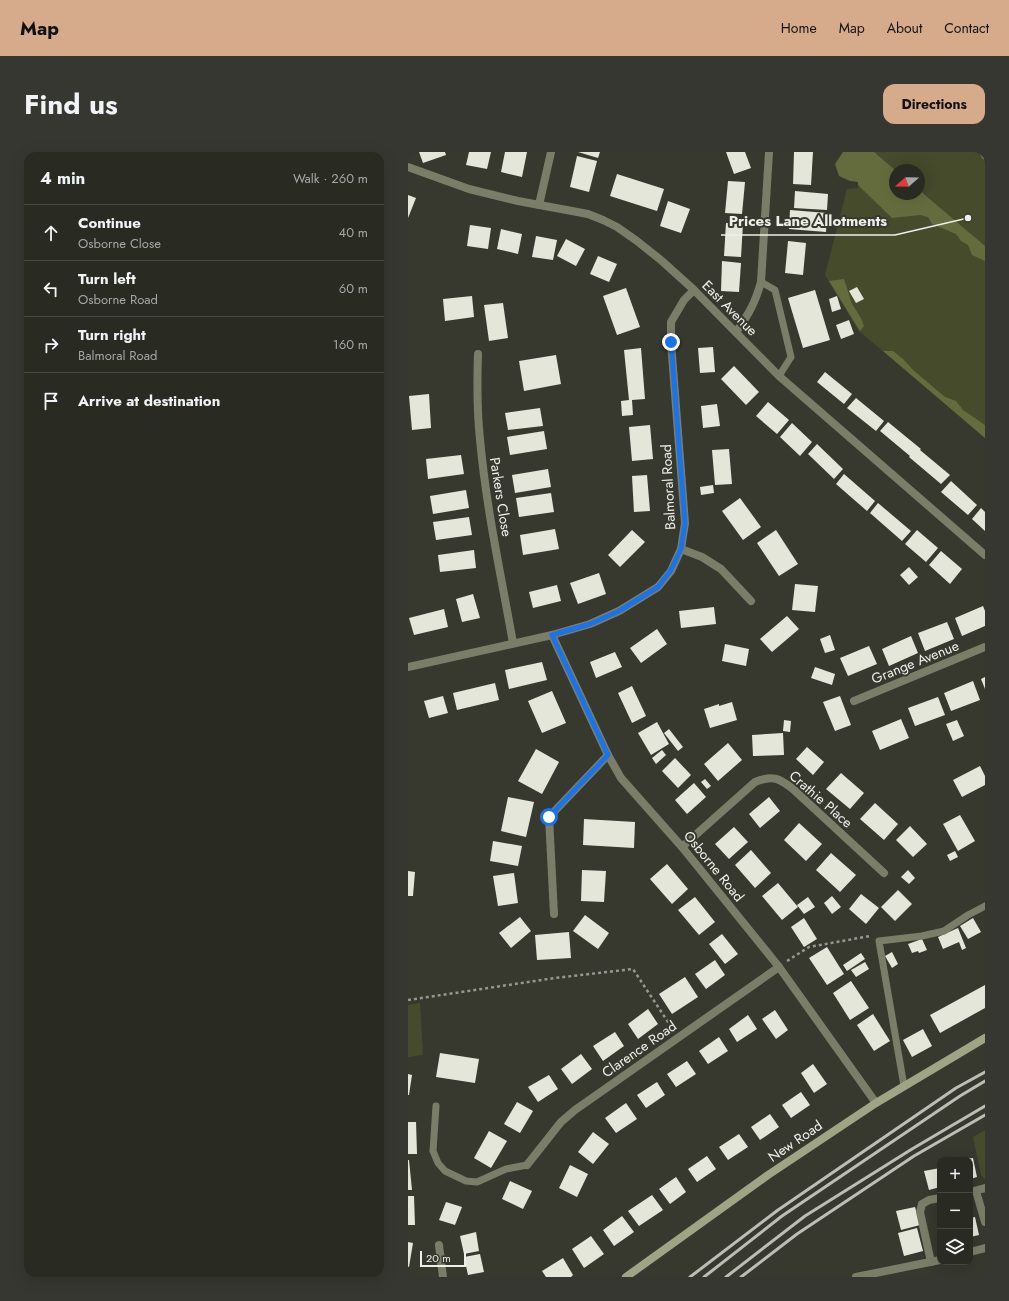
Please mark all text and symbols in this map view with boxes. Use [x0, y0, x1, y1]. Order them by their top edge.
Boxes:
text: Map [20, 15, 59, 42]
text: Home [781, 18, 817, 38]
text: Map [839, 18, 865, 38]
text: About [887, 18, 922, 38]
text: Contact [944, 18, 989, 38]
text: Find us [24, 84, 118, 125]
button: Directions [883, 84, 985, 124]
north arrow [889, 164, 925, 200]
text: 4 min [40, 166, 85, 190]
text: Walk · 260 m [293, 169, 368, 188]
callout: Prices Lane Allotments [721, 208, 895, 235]
text: Prices Lane Allotments [729, 210, 887, 232]
text: Continue [78, 212, 141, 234]
icon: ahead [40, 222, 62, 244]
text: 40 m [339, 223, 368, 242]
text: Osborne Close [78, 234, 161, 253]
text: Turn left [78, 268, 136, 290]
street label: East Avenue [698, 276, 762, 340]
icon: left [40, 278, 62, 300]
text: 60 m [339, 279, 368, 298]
text: Osborne Road [78, 290, 158, 309]
text: Turn right [78, 324, 146, 346]
route end [662, 333, 680, 351]
icon: right [40, 334, 62, 356]
text: 160 m [333, 335, 368, 354]
text: Balmoral Road [78, 346, 157, 365]
icon: arrive [40, 390, 62, 412]
text: Arrive at destination [78, 390, 220, 412]
street label: Balmoral Road [656, 444, 680, 530]
street label: Parkers Close [485, 456, 517, 538]
street label: Grange Avenue [868, 635, 962, 689]
street label: Crathie Place [785, 766, 857, 832]
route start [540, 808, 558, 826]
street label: Osborne Road [679, 826, 749, 906]
street label: Clarence Road [598, 1016, 680, 1082]
street label: New Road [764, 1115, 826, 1167]
map controls [937, 1157, 973, 1265]
button: + [937, 1157, 973, 1193]
button: − [937, 1193, 973, 1229]
button: layers [937, 1229, 973, 1265]
scale bar [420, 1249, 466, 1268]
text: 20 m [426, 1250, 451, 1266]

